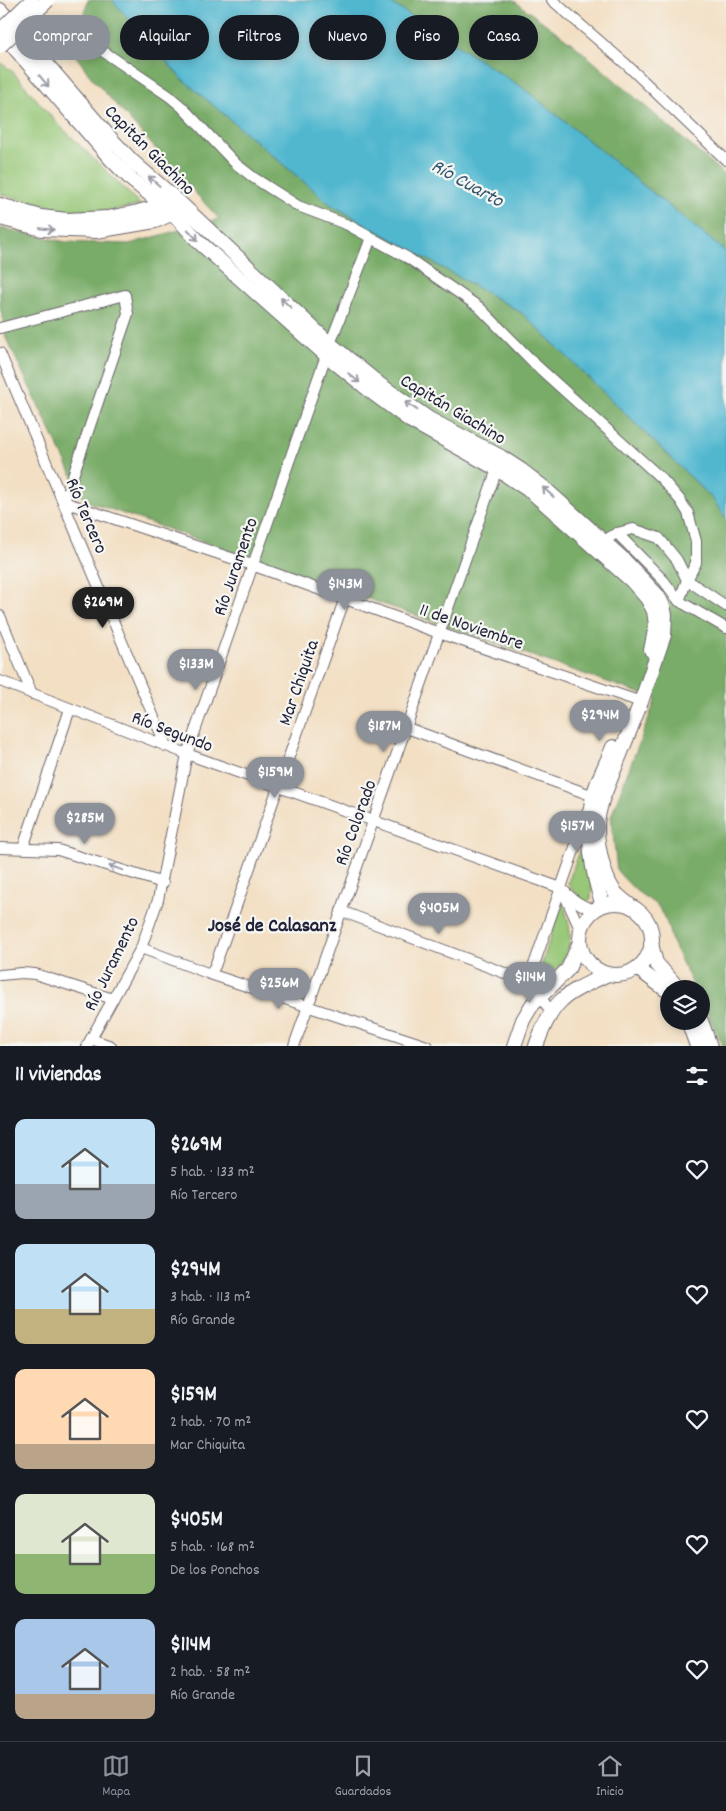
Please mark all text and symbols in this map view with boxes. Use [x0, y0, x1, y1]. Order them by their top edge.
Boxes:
chip: Comprar [15, 15, 110, 60]
chip: Alquilar [120, 15, 209, 60]
chip: Filtros [219, 15, 299, 60]
chip: Nuevo [309, 15, 386, 60]
chip: Piso [396, 15, 459, 60]
chip: Casa [469, 15, 538, 60]
one-way arrow [38, 74, 49, 87]
street label: Capitán Giachino [97, 100, 200, 203]
water label: Río Cuarto [425, 153, 509, 216]
one-way arrow [148, 175, 161, 186]
one-way arrow [39, 224, 55, 234]
one-way arrow [187, 229, 199, 241]
one-way arrow [279, 297, 292, 309]
street label: Capitán Giachino [394, 369, 510, 453]
one-way arrow [347, 372, 360, 383]
one-way arrow [404, 401, 418, 412]
street label: Río Tercero [57, 474, 113, 558]
one-way arrow [542, 486, 555, 498]
street label: Río Juramento [208, 514, 267, 620]
pin: $143M [310, 568, 380, 611]
text: $143M [328, 573, 362, 596]
pin: $269M [68, 586, 138, 629]
text: $269M [83, 591, 123, 614]
street label: 11 de Noviembre [415, 598, 527, 659]
street label: Mar Chiquita [273, 636, 328, 730]
pin: $133M [161, 648, 231, 691]
text: $133M [178, 653, 214, 676]
pin: $294M [565, 700, 635, 742]
text: $294M [581, 704, 619, 727]
street label: Río Segundo [127, 705, 216, 761]
pin: $187M [349, 710, 419, 753]
text: $187M [367, 715, 401, 738]
pin: $159M [240, 756, 310, 799]
text: $159M [257, 761, 293, 784]
street label: Río Colorado [329, 776, 385, 870]
pin: $285M [50, 802, 120, 845]
text: $285M [66, 807, 104, 830]
pin: $157M [542, 810, 612, 853]
text: $157M [560, 815, 594, 838]
one-way arrow [109, 863, 125, 872]
pin: $405M [404, 892, 474, 935]
text: $405M [419, 897, 459, 920]
street label: Río Juramento [79, 913, 148, 1016]
district label: José de Calasanz [208, 913, 337, 941]
pin: $114M [495, 962, 565, 1004]
text: $114M [514, 966, 546, 989]
pin: $256M [244, 968, 314, 1010]
text: $256M [259, 972, 299, 995]
map controls [660, 980, 710, 1030]
button: layers [660, 980, 710, 1030]
text: 11 viviendas [15, 1061, 102, 1091]
icon: filters [683, 1062, 711, 1090]
text: $269M [170, 1131, 222, 1161]
icon: home [55, 1139, 115, 1199]
icon: heart [683, 1155, 711, 1183]
text: 5 hab. · 133 m² [170, 1161, 255, 1184]
text: Río Tercero [170, 1184, 237, 1207]
text: $294M [170, 1256, 220, 1286]
icon: home [55, 1264, 115, 1324]
icon: heart [683, 1280, 711, 1308]
text: 3 hab. · 113 m² [170, 1286, 251, 1309]
text: Río Grande [170, 1309, 235, 1332]
text: $159M [170, 1381, 217, 1411]
icon: home [55, 1389, 115, 1449]
icon: heart [683, 1405, 711, 1433]
text: 2 hab. · 70 m² [170, 1411, 251, 1434]
text: Mar Chiquita [170, 1434, 245, 1457]
text: $405M [170, 1506, 223, 1536]
icon: home [55, 1514, 115, 1574]
icon: heart [683, 1530, 711, 1558]
text: 5 hab. · 168 m² [170, 1536, 255, 1559]
text: De los Ponchos [170, 1559, 260, 1582]
text: $114M [170, 1631, 211, 1661]
icon: home [55, 1639, 115, 1699]
icon: heart [683, 1655, 711, 1683]
text: 2 hab. · 58 m² [170, 1661, 250, 1684]
text: Río Grande [170, 1684, 235, 1707]
tab: Mapa [102, 1752, 130, 1802]
tab: Guardados [335, 1752, 391, 1802]
tab: Inicio [596, 1752, 624, 1802]

